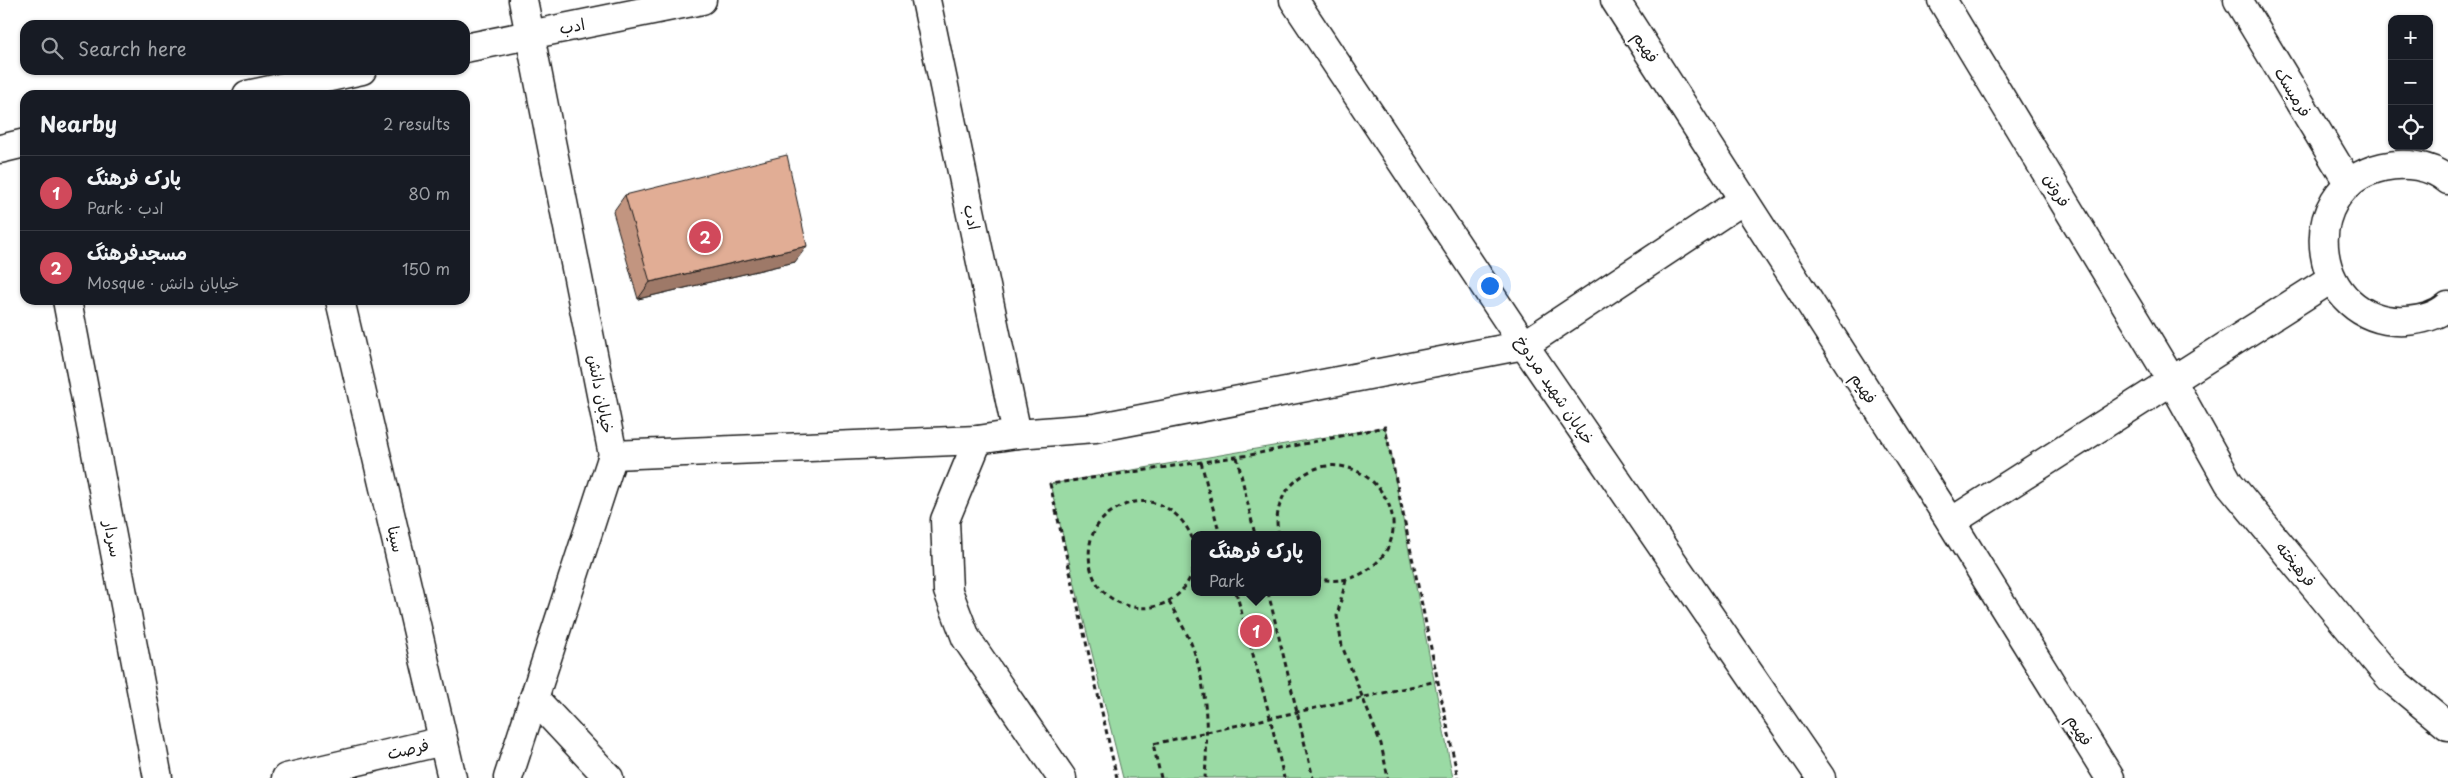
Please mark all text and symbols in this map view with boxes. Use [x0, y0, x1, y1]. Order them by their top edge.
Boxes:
street label: ادب [557, 11, 587, 39]
map controls [2388, 15, 2433, 150]
button: + [2388, 15, 2433, 60]
search box [20, 20, 470, 75]
street label: فهیم [1626, 26, 1666, 68]
icon: search [38, 34, 66, 62]
text: Search here [78, 34, 187, 62]
button: − [2388, 60, 2433, 105]
street label: فرمیسک [2270, 62, 2318, 121]
button: locate [2388, 105, 2433, 150]
text: Nearby [40, 107, 117, 139]
text: 2 results [383, 111, 450, 135]
text: پارک فرهنگ [87, 163, 181, 191]
street label: فروتن [2038, 168, 2077, 211]
text: 1 [52, 181, 60, 205]
text: 80 m [408, 181, 450, 205]
text: Park · ادب [87, 195, 164, 219]
street label: ادب [959, 202, 987, 232]
pin: 2 [689, 218, 721, 256]
text: مسجدفرهنگ [87, 238, 187, 266]
text: 2 [50, 256, 62, 280]
text: 150 m [402, 256, 450, 280]
text: Mosque · خیابان دانش [87, 270, 239, 294]
your location [1477, 273, 1503, 299]
street label: خیابان شهید مردوخ [1510, 330, 1601, 449]
street label: خیابان دانش [583, 352, 621, 435]
street label: فهیم [1844, 367, 1884, 409]
street label: سردار [98, 517, 129, 559]
street label: سینا [382, 523, 412, 554]
popup [1191, 531, 1321, 596]
street label: فرهیخته [2271, 535, 2323, 591]
text: پارک فرهنگ [1209, 536, 1303, 564]
text: Park [1209, 568, 1245, 592]
pin: 1 [1240, 612, 1272, 650]
street label: فهیم [2060, 709, 2100, 751]
street label: فرصت [385, 732, 431, 764]

